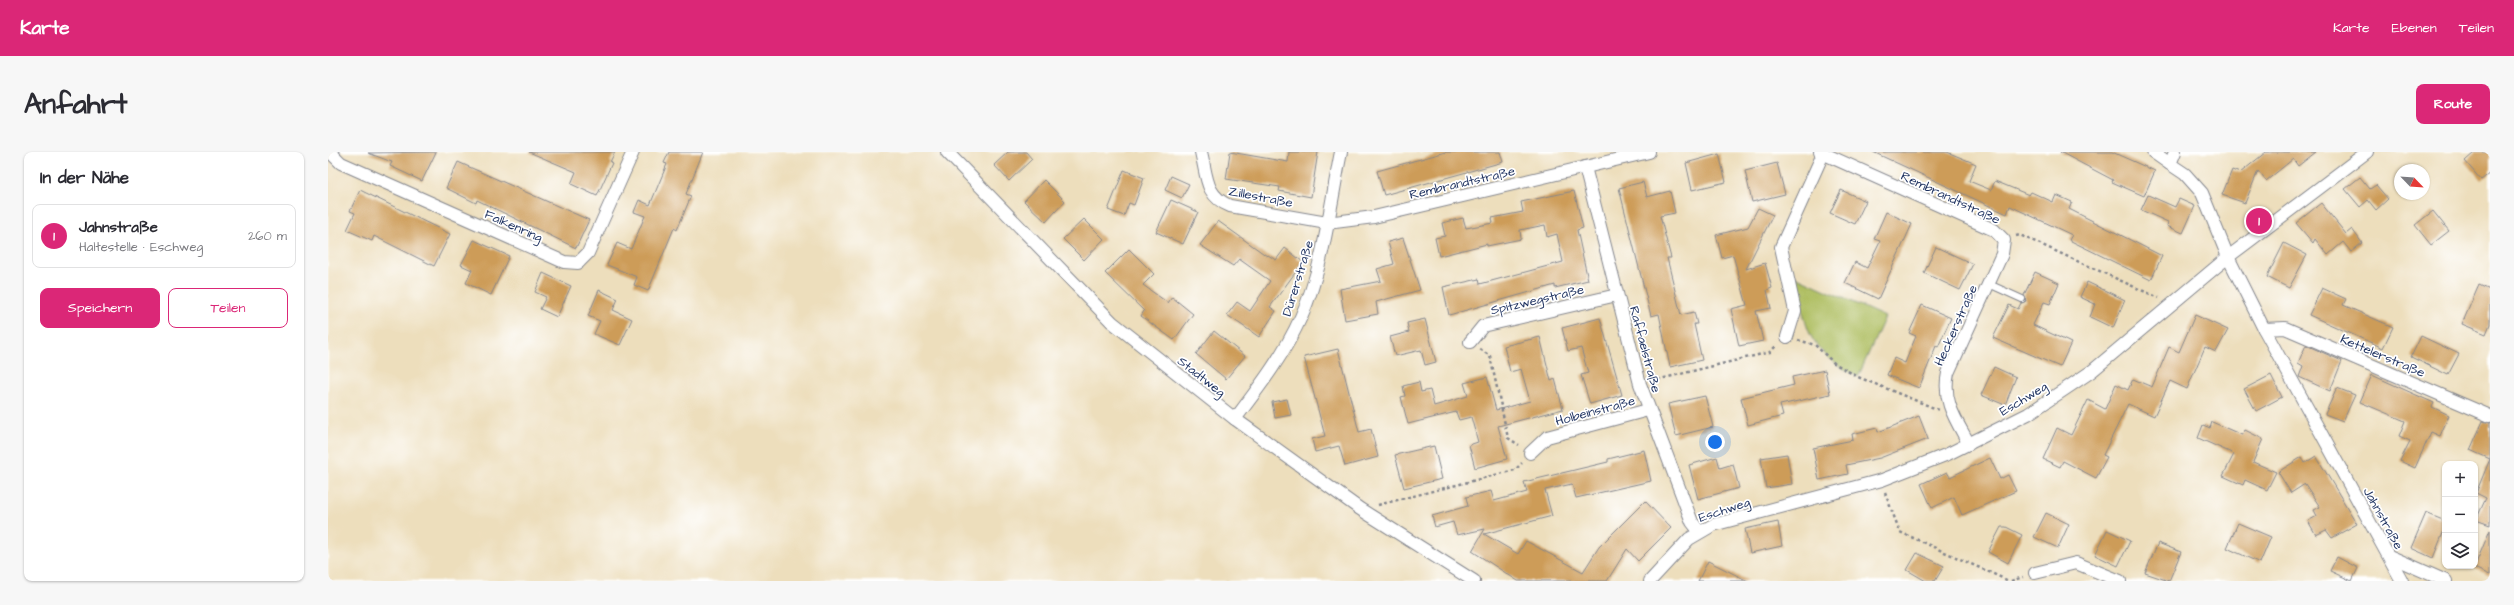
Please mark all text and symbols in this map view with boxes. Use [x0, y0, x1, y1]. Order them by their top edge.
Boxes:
text: Karte [20, 15, 70, 42]
text: Karte [2333, 18, 2370, 38]
text: Ebenen [2392, 18, 2437, 38]
text: Teilen [2459, 18, 2494, 38]
button: Route [2416, 84, 2490, 124]
text: Anfahrt [24, 85, 127, 124]
street label: Rembrandtstraße [1408, 162, 1517, 204]
north arrow [2394, 164, 2430, 200]
text: In der Nähe [40, 166, 129, 190]
street label: Rembrandtstraße [1898, 167, 2003, 229]
street label: Zillestraße [1227, 182, 1294, 212]
street label: Falkenring [481, 205, 546, 248]
pin: 1 [2246, 206, 2272, 236]
text: Jahnstraße [79, 217, 158, 238]
text: 1 [53, 227, 55, 245]
text: 260 m [248, 227, 287, 245]
text: Haltestelle · Eschweg [79, 238, 203, 256]
street label: Dürerstraße [1278, 238, 1318, 318]
street label: Spitzwegstraße [1489, 280, 1586, 320]
street label: Heckerstraße [1930, 282, 1982, 369]
button: Speichern [40, 288, 160, 328]
button: Teilen [168, 288, 288, 328]
street label: Raffaelstraße [1625, 304, 1665, 395]
street label: Kettelerstraße [2337, 330, 2428, 382]
street label: Stadtweg [1173, 352, 1229, 402]
street label: Eschweg [1996, 377, 2052, 421]
street label: Holbeinstraße [1553, 392, 1637, 430]
your location [1705, 432, 1725, 452]
map controls [2442, 461, 2478, 569]
button: + [2442, 461, 2478, 497]
street label: Jahnstraße [2359, 484, 2408, 553]
street label: Eschweg [1696, 493, 1753, 528]
button: − [2442, 497, 2478, 533]
button: layers [2442, 533, 2478, 569]

